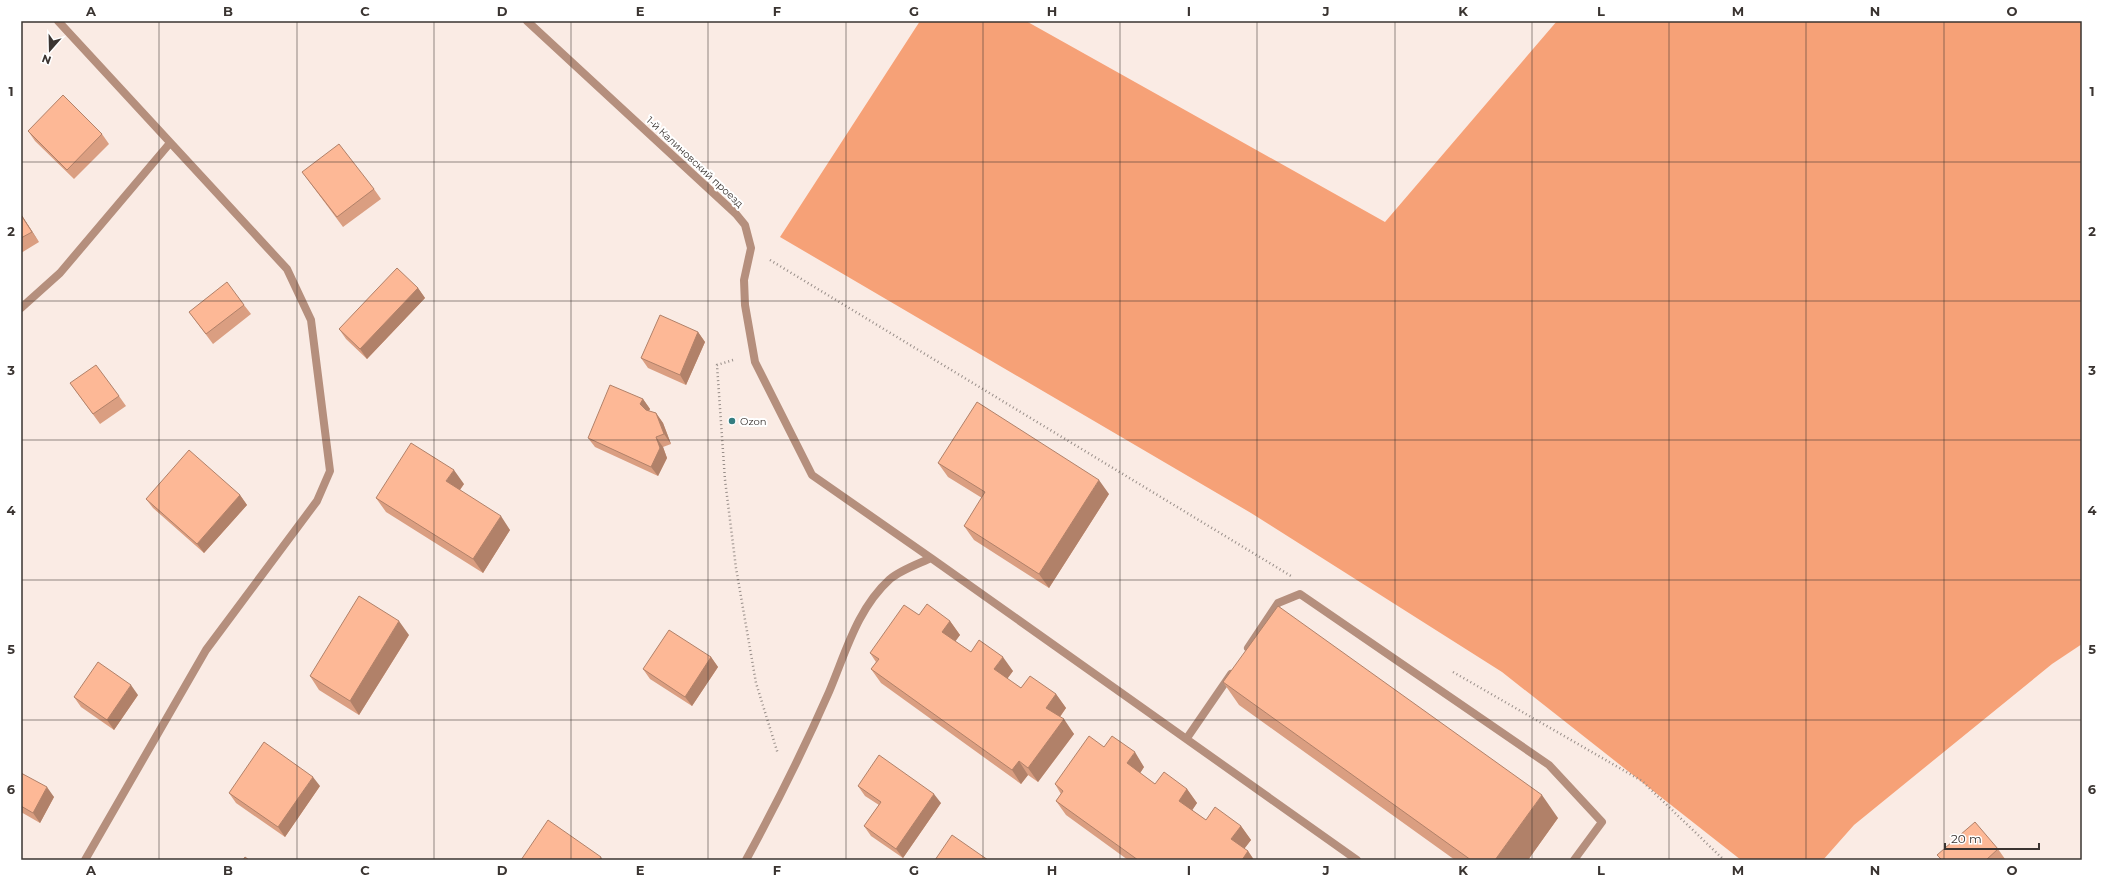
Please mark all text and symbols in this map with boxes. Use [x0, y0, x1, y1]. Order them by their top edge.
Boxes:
text: A [85, 3, 97, 19]
text: B [223, 3, 233, 19]
text: C [360, 3, 370, 19]
text: D [497, 3, 508, 19]
text: E [636, 3, 645, 19]
text: F [773, 3, 781, 19]
text: G [909, 3, 919, 19]
text: H [1047, 3, 1057, 19]
text: I [1187, 3, 1191, 19]
text: J [1321, 3, 1330, 19]
text: K [1458, 3, 1468, 19]
text: L [1597, 3, 1605, 19]
text: M [1732, 3, 1744, 19]
text: N [1870, 3, 1880, 19]
text: O [2007, 3, 2018, 19]
north arrow [30, 30, 70, 70]
text: N [40, 51, 53, 67]
text: 1 [8, 83, 14, 99]
text: 1 [2089, 83, 2095, 99]
street label: 1-й Калиновский проезд [644, 114, 747, 211]
text: 2 [7, 223, 15, 239]
text: 2 [2088, 223, 2096, 239]
text: 3 [6, 362, 15, 378]
text: 3 [2087, 362, 2096, 378]
place label: Ozon [740, 415, 766, 428]
marker: Ozon [727, 416, 737, 426]
text: 4 [7, 502, 16, 518]
text: 4 [2088, 502, 2097, 518]
text: 5 [7, 641, 15, 657]
text: 5 [2088, 641, 2096, 657]
text: 6 [7, 781, 16, 797]
text: 6 [2088, 781, 2097, 797]
scale bar [1945, 825, 2039, 851]
text: 20 m [1951, 831, 1982, 846]
text: A [85, 862, 97, 878]
text: B [223, 862, 233, 878]
text: C [360, 862, 370, 878]
text: D [497, 862, 508, 878]
text: E [636, 862, 645, 878]
text: F [773, 862, 781, 878]
text: G [909, 862, 919, 878]
text: H [1047, 862, 1057, 878]
text: I [1187, 862, 1191, 878]
text: J [1321, 862, 1330, 878]
text: K [1458, 862, 1468, 878]
text: L [1597, 862, 1605, 878]
text: M [1732, 862, 1744, 878]
text: N [1870, 862, 1880, 878]
text: O [2007, 862, 2018, 878]

